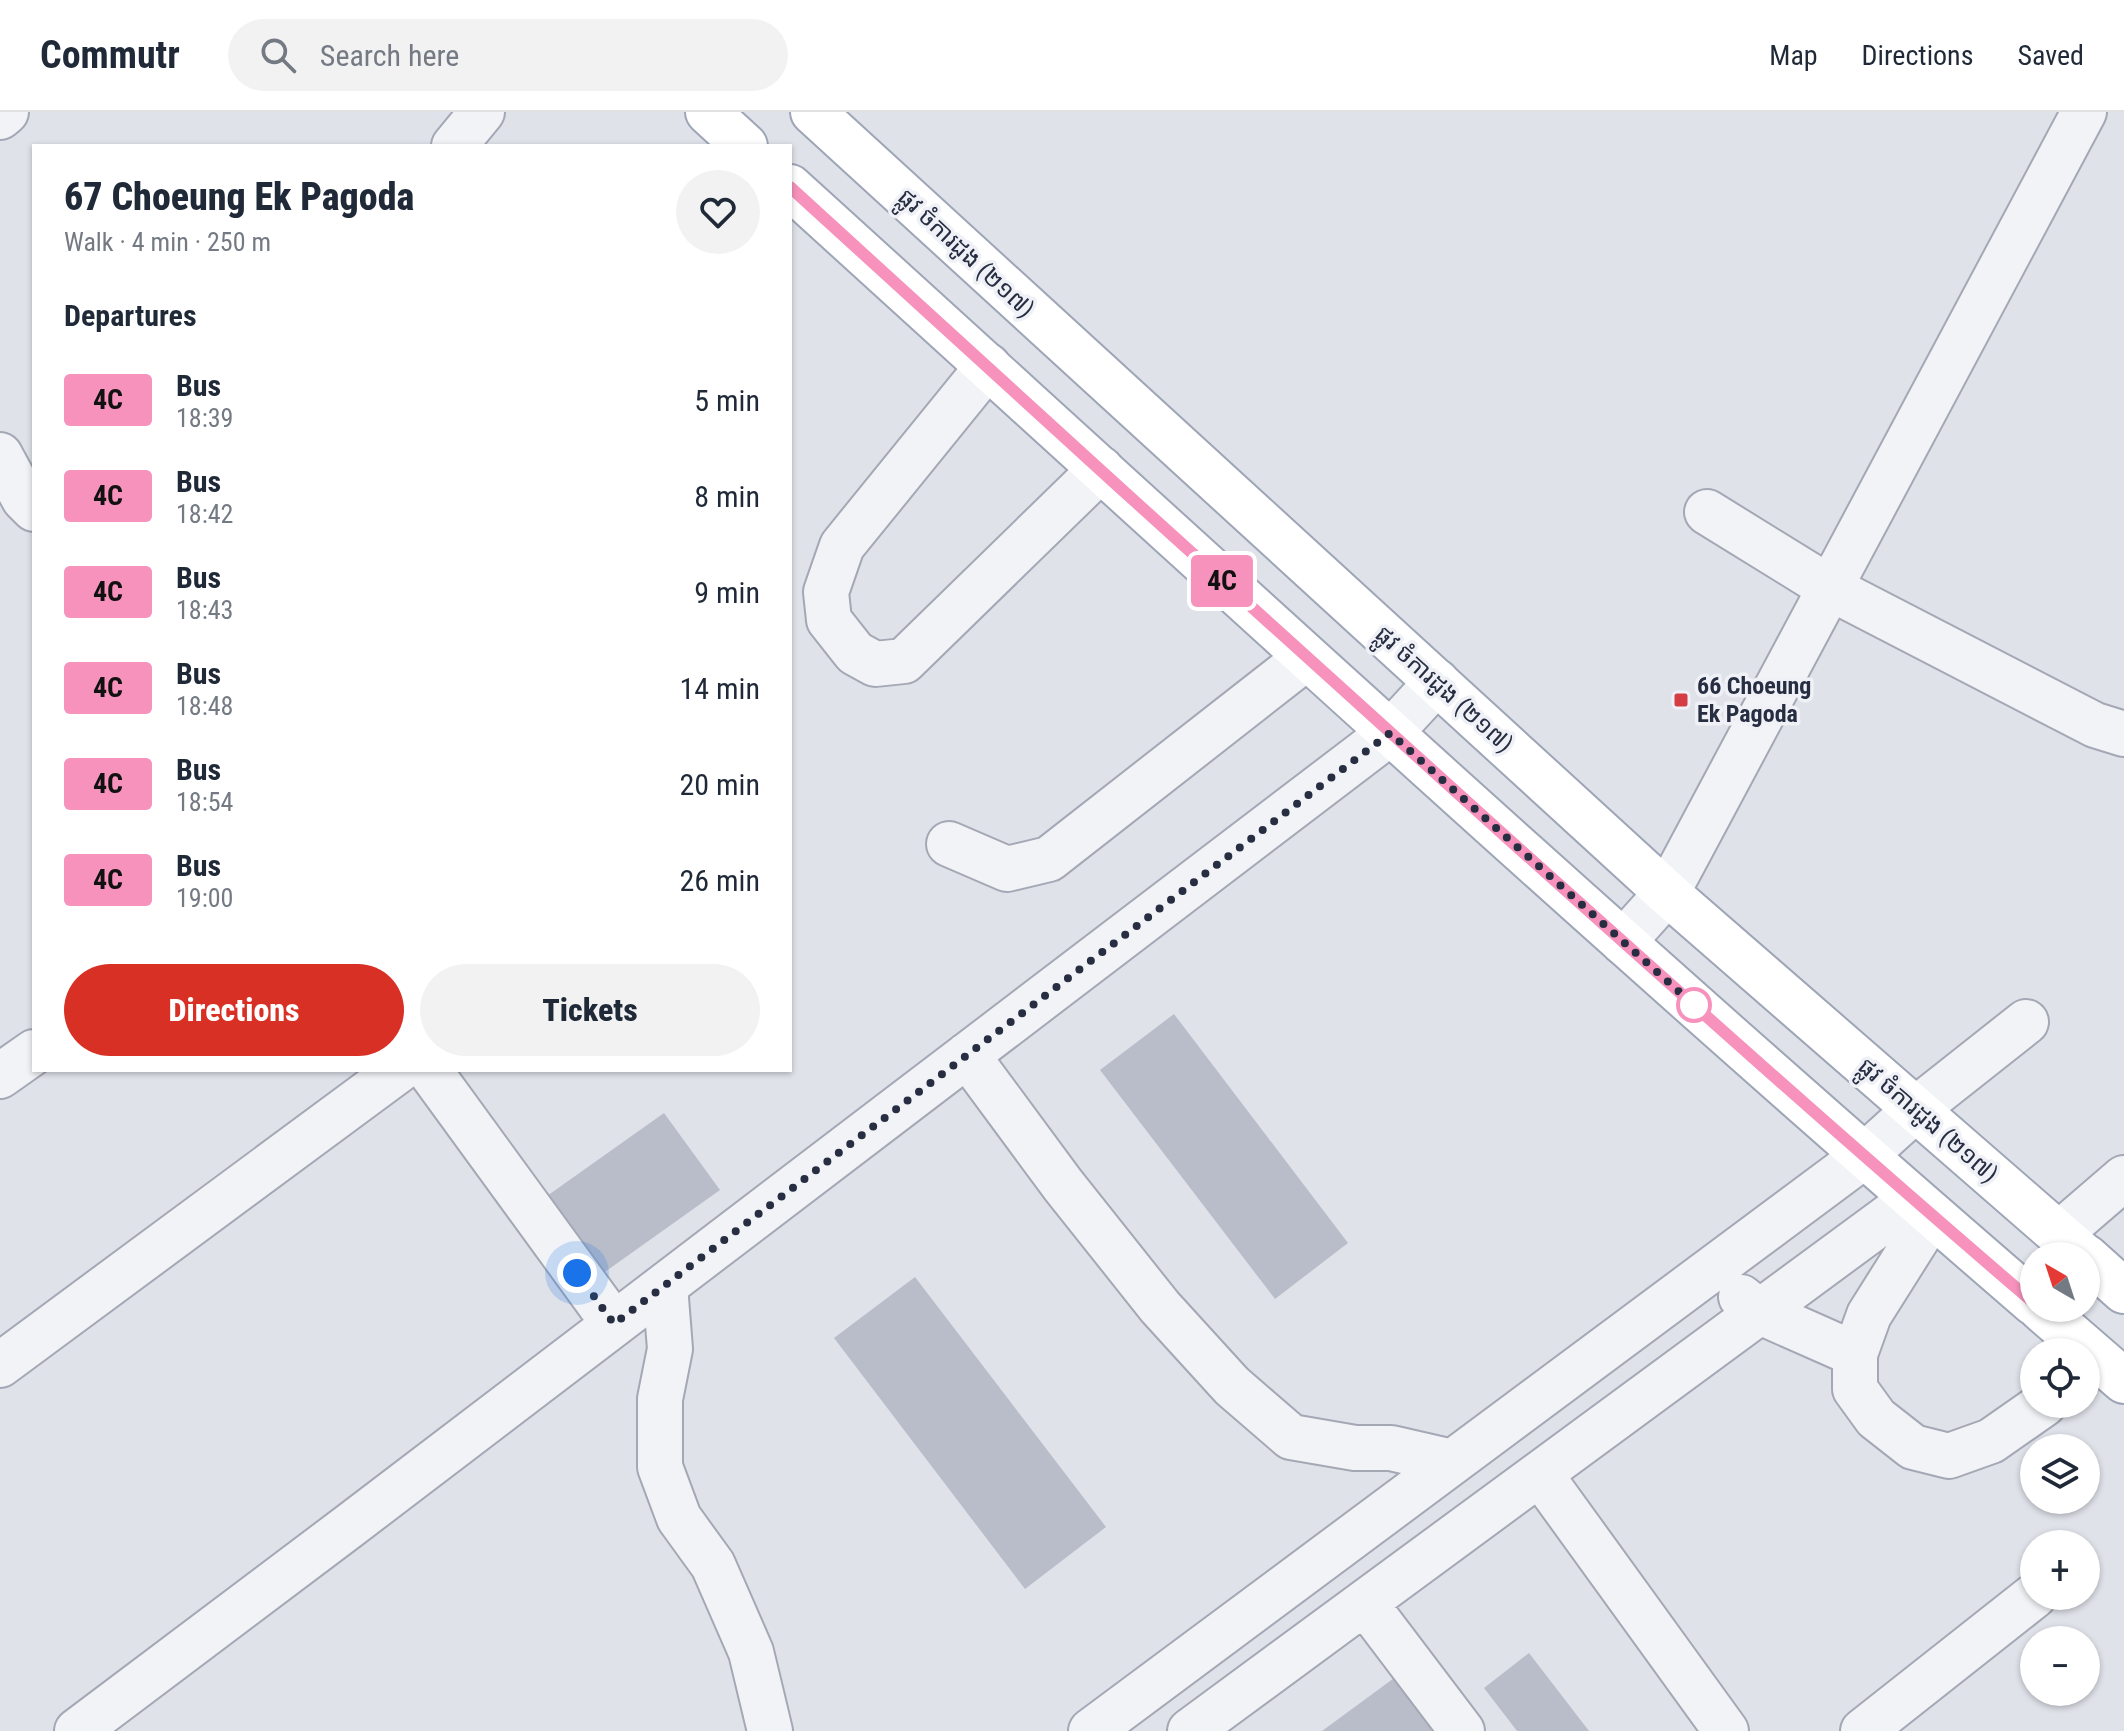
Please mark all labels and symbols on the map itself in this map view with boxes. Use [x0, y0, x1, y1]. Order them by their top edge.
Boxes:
street label: ផ្លូវ ចំការដូង (២១៧) [887, 183, 1040, 329]
line badge: 4C [1186, 555, 1258, 607]
street label: ផ្លូវ ចំការដូង (២១៧) [1364, 620, 1519, 764]
place label: 66 Choeung Ek Pagoda [1697, 672, 1811, 728]
marker: 66 Choeung Ek Pagoda [1672, 691, 1690, 709]
unlabelled marker [1677, 988, 1711, 1022]
street label: ផ្លូវ ចំការដូង (២១៧) [1847, 1052, 2004, 1194]
north arrow [2020, 1242, 2100, 1322]
your location [557, 1253, 597, 1293]

